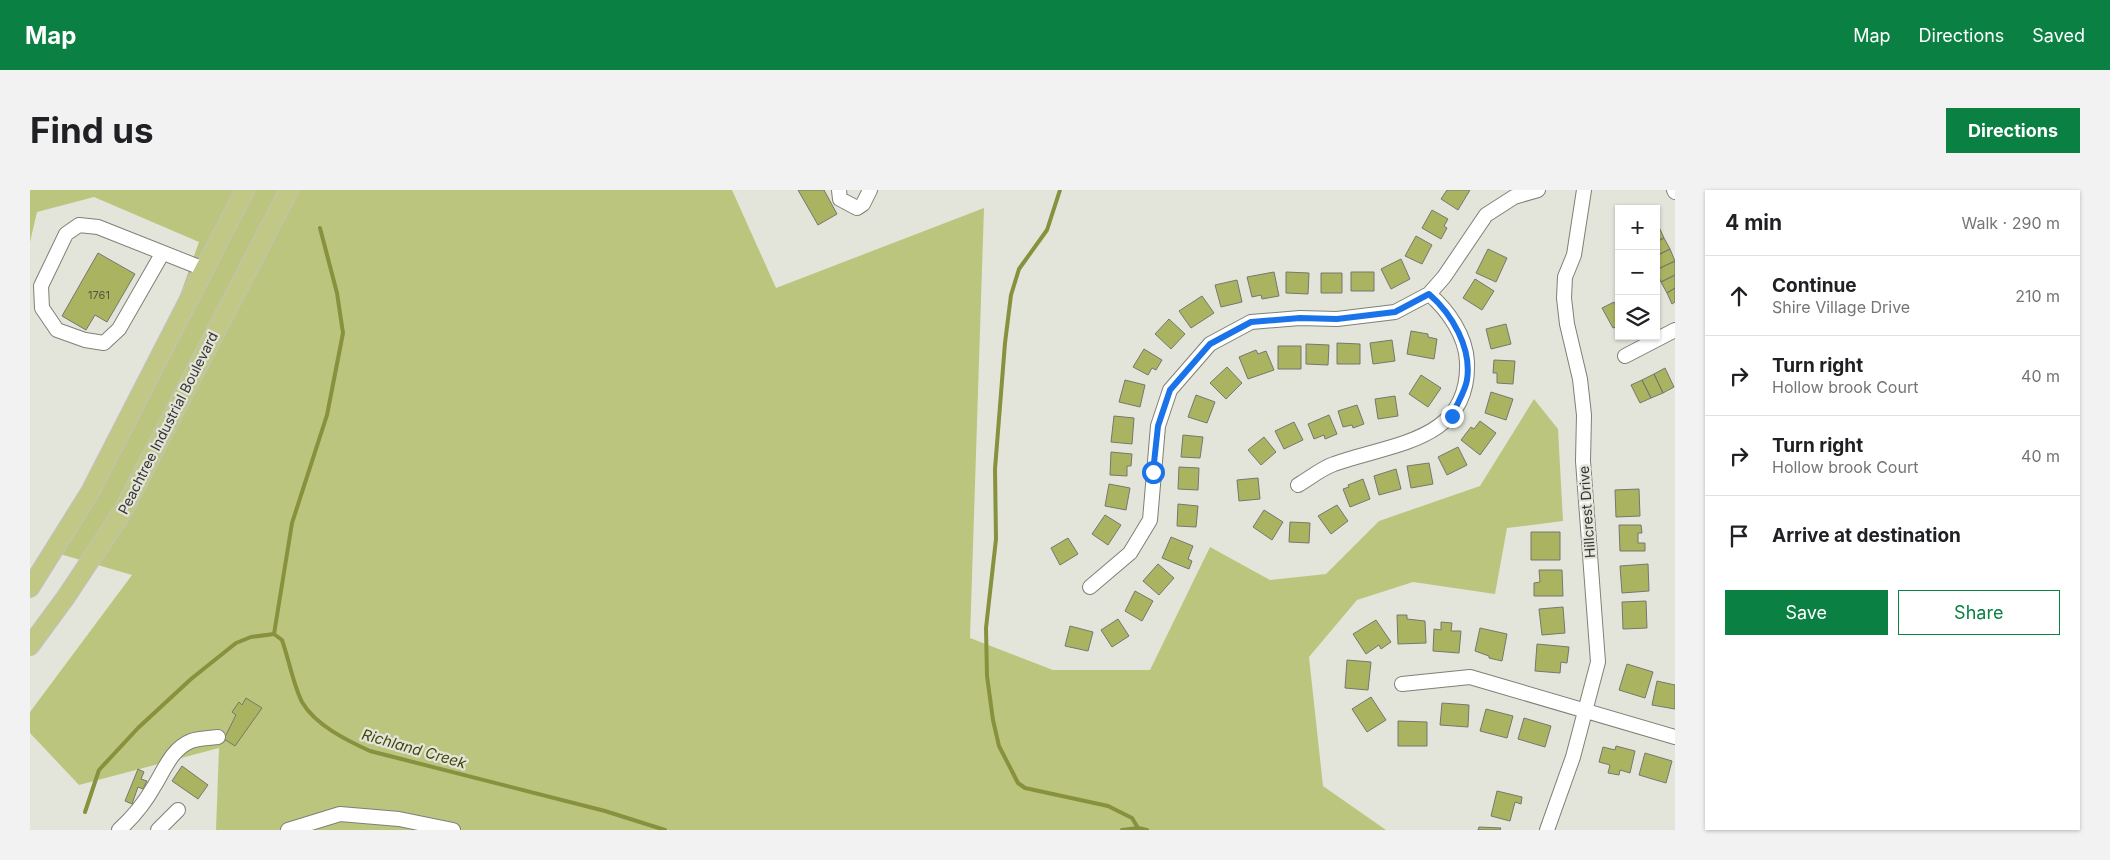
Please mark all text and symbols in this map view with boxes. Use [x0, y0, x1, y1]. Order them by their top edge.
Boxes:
text: Map [25, 21, 76, 50]
text: Map [1853, 25, 1891, 46]
text: Directions [1919, 25, 2004, 46]
text: Saved [2032, 25, 2085, 46]
button: Directions [1946, 108, 2080, 153]
text: Find us [30, 109, 154, 151]
map controls [1615, 205, 1660, 340]
button: + [1615, 205, 1660, 250]
text: 4 min [1725, 210, 1782, 235]
text: Walk · 290 m [1962, 213, 2060, 233]
button: − [1615, 250, 1660, 295]
text: Continue [1772, 274, 1857, 297]
icon: ahead [1725, 282, 1753, 310]
text: 210 m [2015, 286, 2060, 306]
house number: 1761 [88, 288, 110, 302]
button: layers [1615, 295, 1660, 340]
text: Shire Village Drive [1772, 297, 1910, 317]
street label: Peachtree Industrial Boulevard [114, 329, 221, 517]
text: Turn right [1772, 354, 1863, 377]
icon: right [1725, 362, 1753, 390]
text: 40 m [2021, 366, 2060, 386]
text: Hollow brook Court [1772, 377, 1918, 397]
route end [1441, 405, 1464, 428]
text: Turn right [1772, 434, 1863, 457]
icon: right [1725, 442, 1753, 470]
text: 40 m [2021, 446, 2060, 466]
text: Hollow brook Court [1772, 457, 1918, 477]
route start [1142, 461, 1165, 484]
street label: Hillcrest Drive [1575, 465, 1598, 559]
icon: arrive [1725, 522, 1753, 550]
text: Arrive at destination [1772, 524, 1961, 547]
button: Save [1725, 590, 1888, 635]
button: Share [1898, 590, 2060, 635]
water label: Richland Creek [360, 725, 469, 773]

